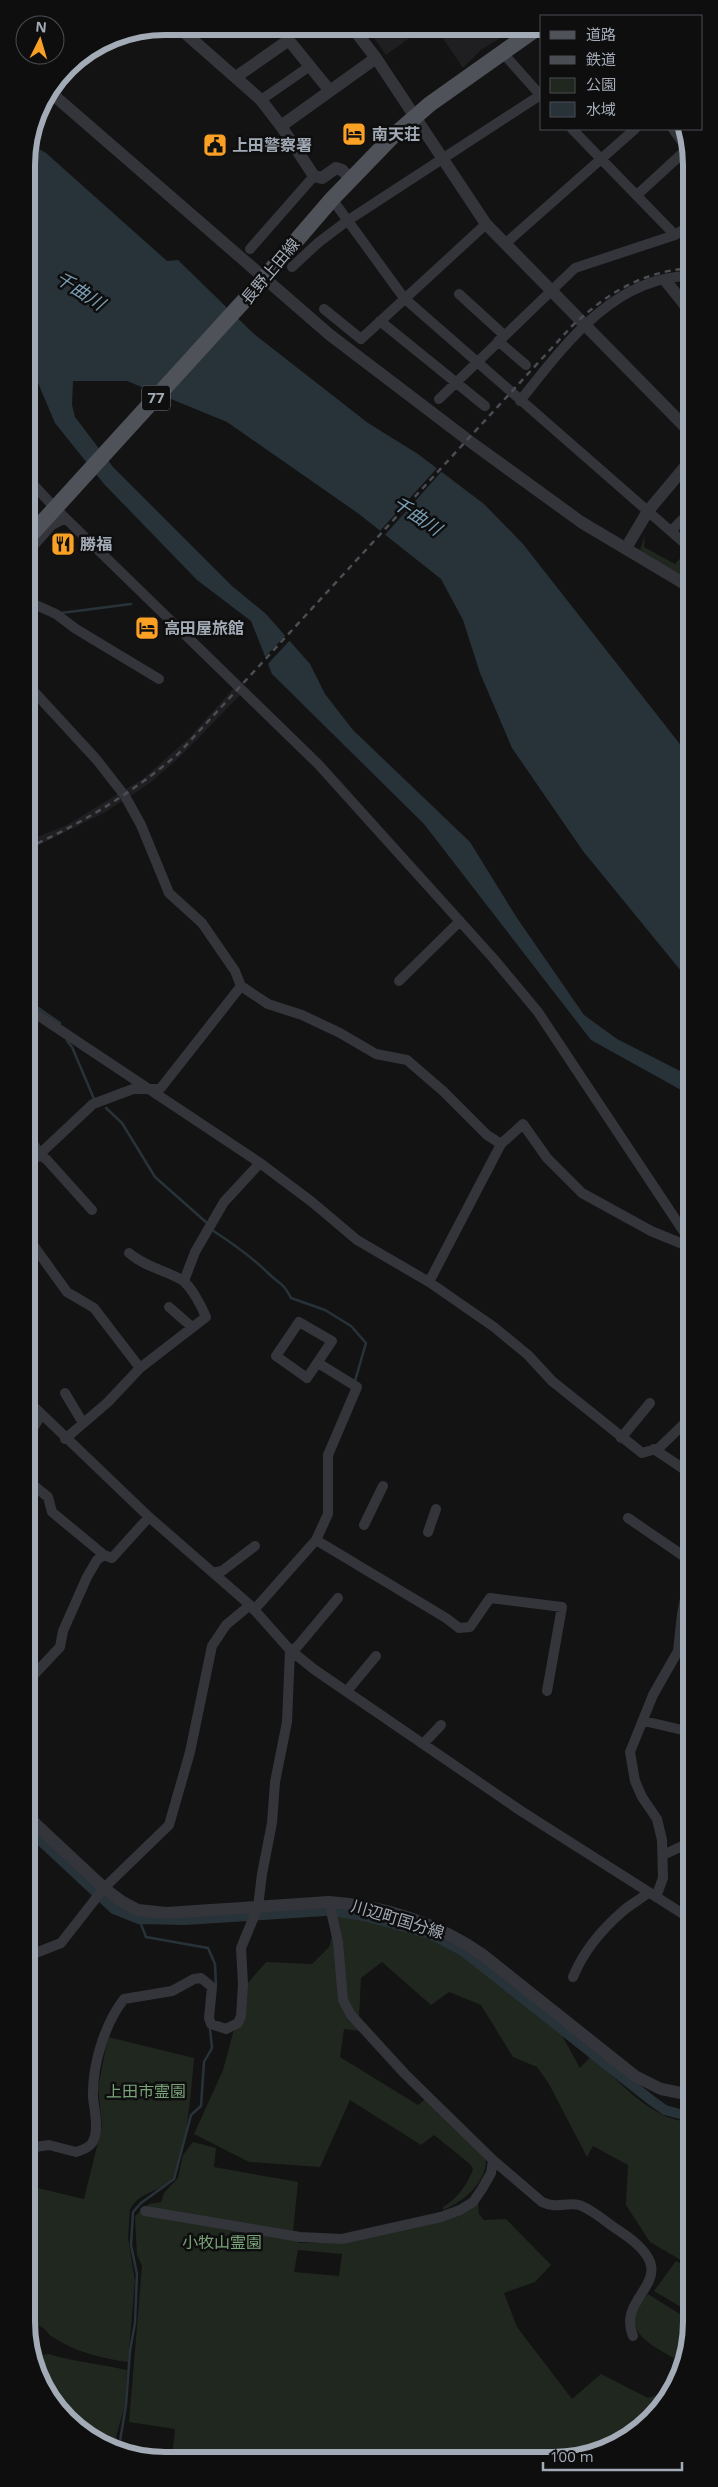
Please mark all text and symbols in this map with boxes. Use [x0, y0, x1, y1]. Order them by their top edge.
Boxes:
north arrow [15, 15, 65, 65]
legend [540, 15, 703, 130]
text: N [35, 17, 48, 37]
text: 道路 [586, 24, 616, 44]
text: 鉄道 [586, 49, 616, 69]
text: 公園 [586, 74, 616, 94]
text: 水域 [586, 99, 616, 119]
hotel icon: 南天荘 [341, 121, 367, 147]
place label: 南天荘 [372, 123, 420, 145]
public building icon: 上田警察署 [202, 132, 228, 158]
place label: 上田警察署 [232, 134, 312, 156]
street label: 長野上田線 [236, 233, 304, 309]
water label: 千曲川 [51, 265, 111, 316]
road number: 77 [142, 386, 170, 410]
water label: 千曲川 [388, 490, 448, 541]
restaurant icon: 勝福 [50, 531, 76, 557]
place label: 勝福 [80, 533, 112, 555]
hotel icon: 高田屋旅館 [134, 615, 160, 641]
place label: 高田屋旅館 [164, 617, 244, 639]
street label: 川辺町国分線 [349, 1894, 447, 1944]
park label: 上田市霊園 [106, 2080, 186, 2102]
park label: 小牧山霊園 [182, 2231, 262, 2253]
scale bar [543, 2440, 682, 2472]
text: 100 m [550, 2446, 594, 2466]

